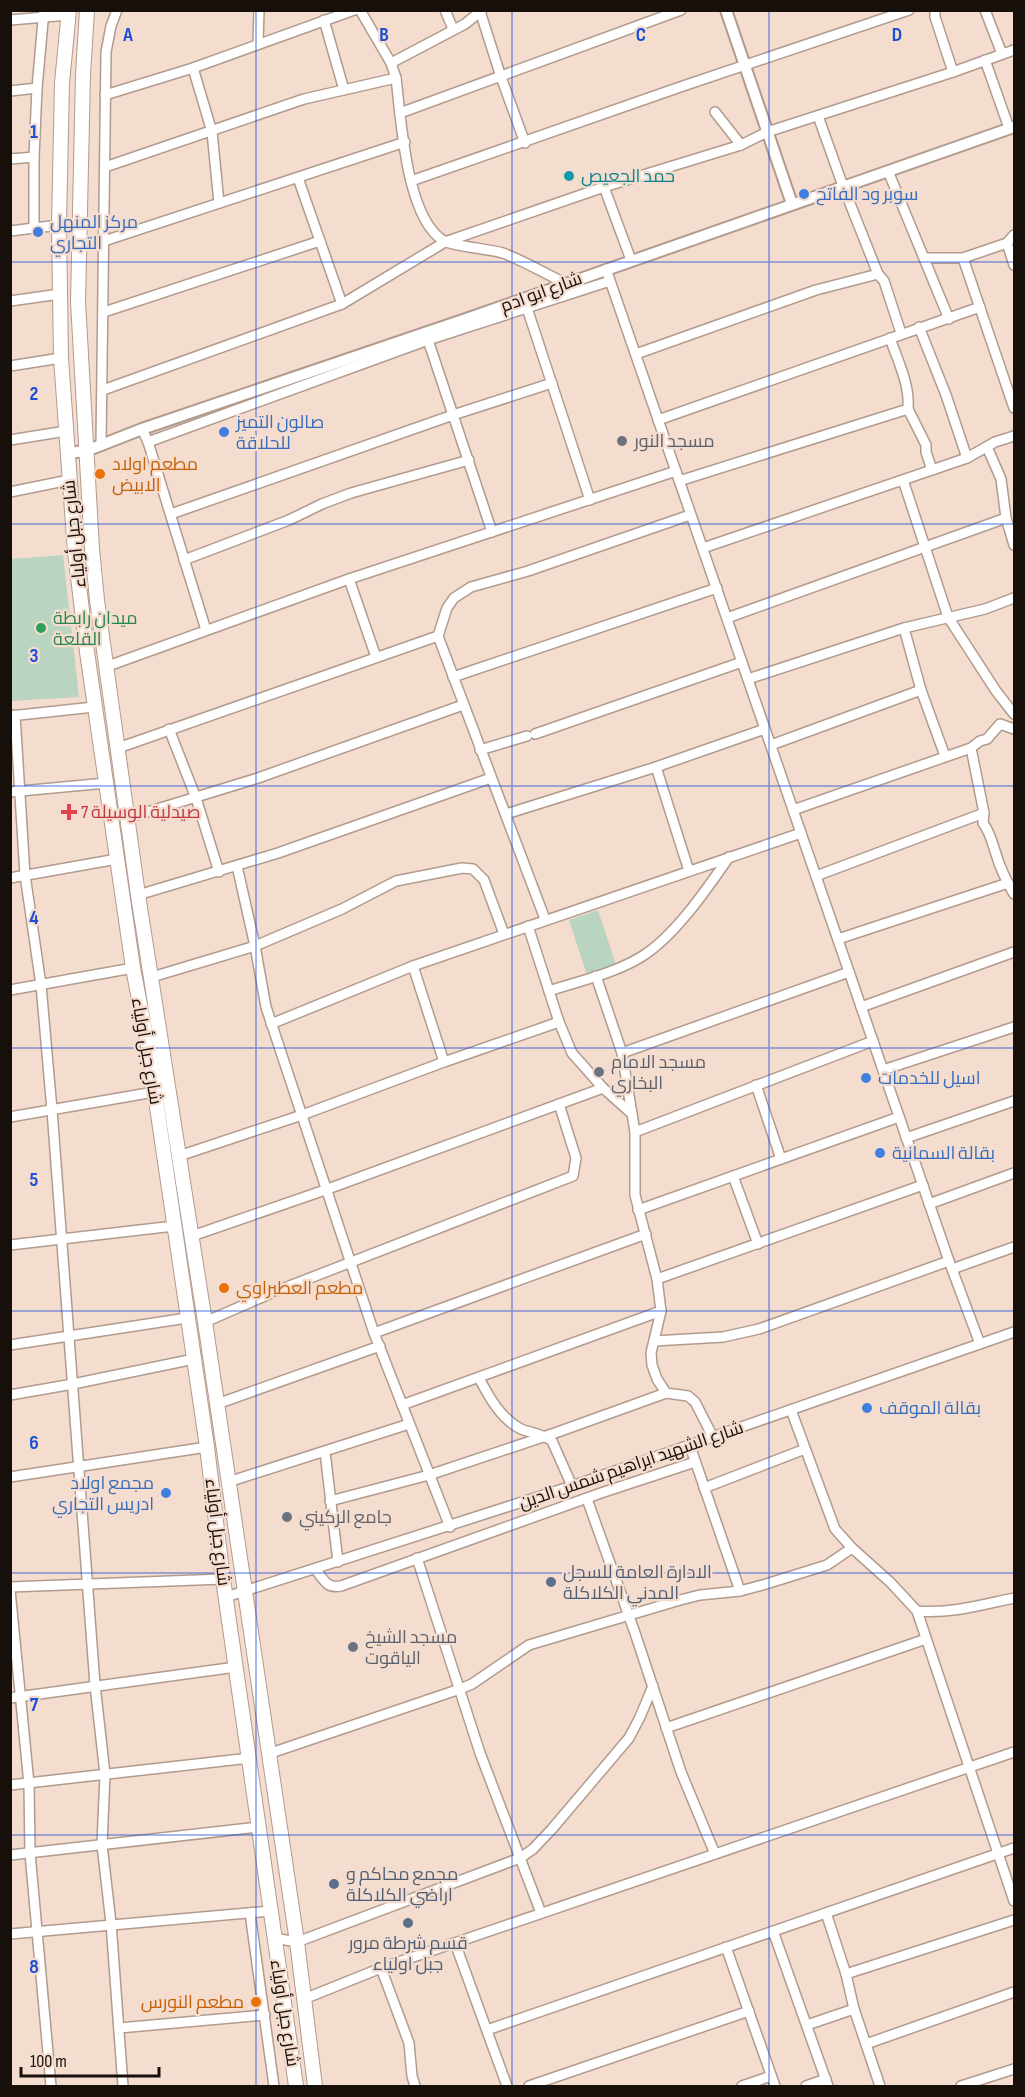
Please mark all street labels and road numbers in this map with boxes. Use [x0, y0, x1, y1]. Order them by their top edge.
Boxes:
street label: شارع ابو ادم [497, 268, 585, 318]
street label: شارع جبل أولياء [57, 479, 92, 589]
street label: شارع جبل أولياء [126, 996, 167, 1106]
street label: شارع الشهيد ابراهيم شمس الدين [516, 1417, 747, 1515]
street label: شارع جبل أولياء [199, 1477, 236, 1587]
street label: شارع جبل أولياء [265, 1958, 304, 2068]

